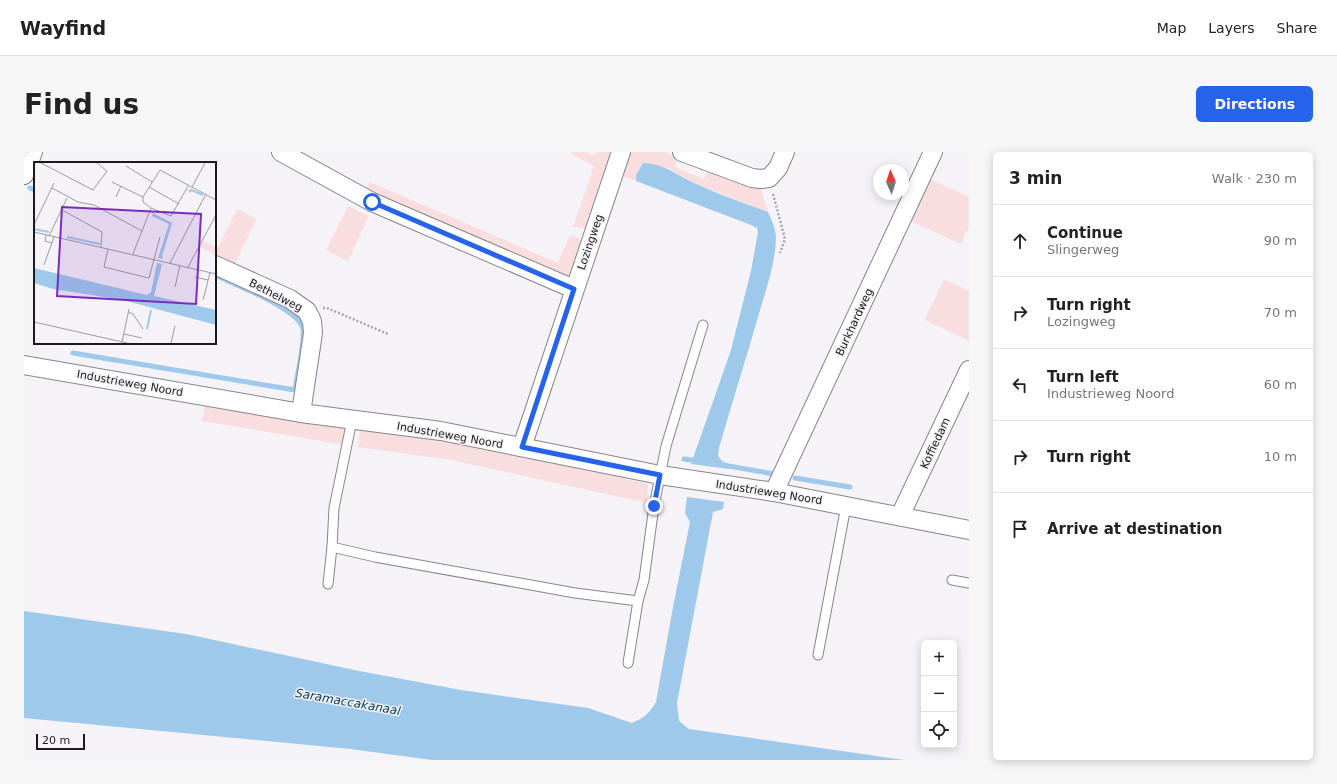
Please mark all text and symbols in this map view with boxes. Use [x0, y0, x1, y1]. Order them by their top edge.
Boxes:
text: Wayfind [20, 17, 106, 39]
text: Map [1157, 20, 1186, 36]
text: Layers [1208, 20, 1255, 36]
text: Share [1277, 20, 1317, 36]
button: Directions [1196, 86, 1313, 122]
text: Find us [24, 88, 139, 121]
inset map [34, 162, 216, 344]
north arrow [873, 164, 909, 200]
text: 3 min [1009, 168, 1062, 188]
text: Walk · 230 m [1212, 171, 1297, 186]
route start [363, 193, 381, 211]
street label: Lozingweg [575, 213, 606, 272]
text: Continue [1047, 224, 1123, 242]
icon: ahead [1009, 230, 1031, 252]
text: 90 m [1264, 233, 1297, 248]
text: Slingerweg [1047, 242, 1119, 257]
street label: Bethelweg [247, 276, 305, 314]
street label: Burkhardweg [833, 286, 876, 358]
text: Turn right [1047, 296, 1131, 314]
icon: right [1009, 302, 1031, 324]
text: 70 m [1264, 305, 1297, 320]
text: Lozingweg [1047, 314, 1116, 329]
street label: Industrieweg Noord [76, 368, 184, 399]
text: Turn left [1047, 368, 1119, 386]
icon: left [1009, 374, 1031, 396]
text: 60 m [1264, 377, 1297, 392]
text: Industrieweg Noord [1047, 386, 1174, 401]
street label: Koffiedam [918, 415, 953, 471]
street label: Industrieweg Noord [396, 420, 504, 451]
icon: right [1009, 446, 1031, 468]
text: Turn right [1047, 448, 1131, 466]
text: 10 m [1264, 449, 1297, 464]
street label: Industrieweg Noord [715, 478, 823, 507]
route end [645, 497, 663, 515]
icon: arrive [1009, 518, 1031, 540]
text: Arrive at destination [1047, 520, 1222, 538]
map controls [921, 640, 957, 748]
button: + [921, 640, 957, 676]
button: − [921, 676, 957, 712]
water label: Saramaccakanaal [294, 686, 402, 718]
button: locate [921, 712, 957, 748]
scale bar [36, 732, 85, 751]
text: 20 m [42, 734, 70, 747]

